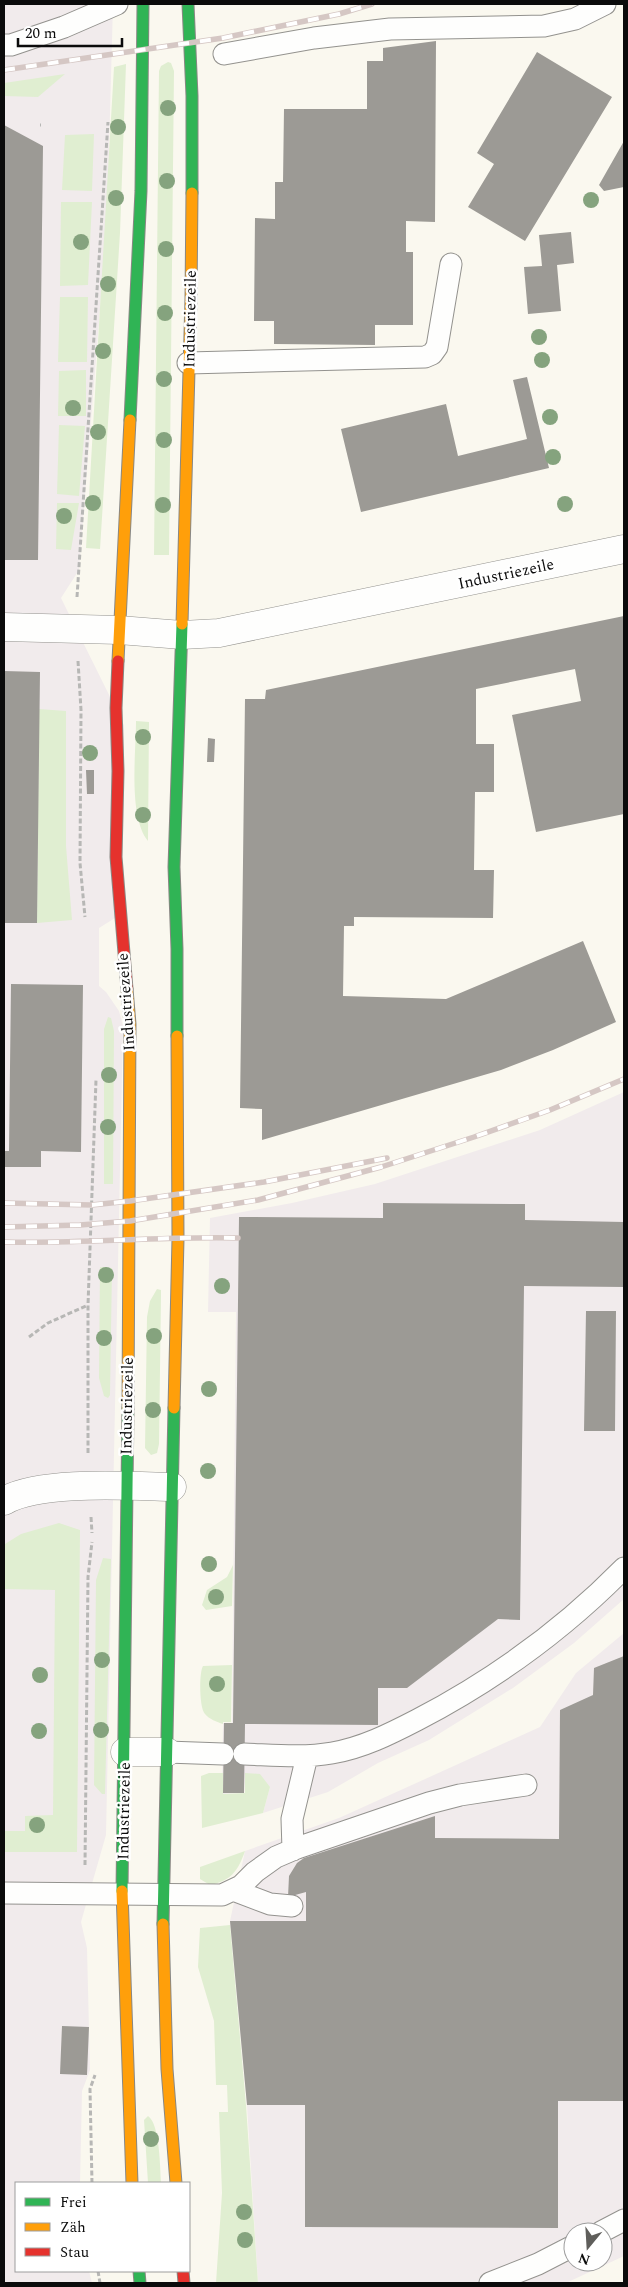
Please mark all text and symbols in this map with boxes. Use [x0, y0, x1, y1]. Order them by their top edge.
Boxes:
scale bar [18, 15, 121, 47]
text: 20 m [25, 22, 57, 45]
street label: Industriezeile [177, 270, 203, 368]
street label: Industriezeile [456, 552, 556, 596]
street label: Industriezeile [111, 952, 141, 1052]
street label: Industriezeile [114, 1357, 140, 1455]
street label: Industriezeile [111, 1762, 137, 1860]
legend [15, 2182, 190, 2272]
text: Frei [60, 2191, 87, 2214]
text: Zäh [60, 2216, 86, 2239]
north arrow [563, 2222, 613, 2272]
text: Stau [60, 2241, 89, 2264]
text: N [575, 2247, 593, 2271]

